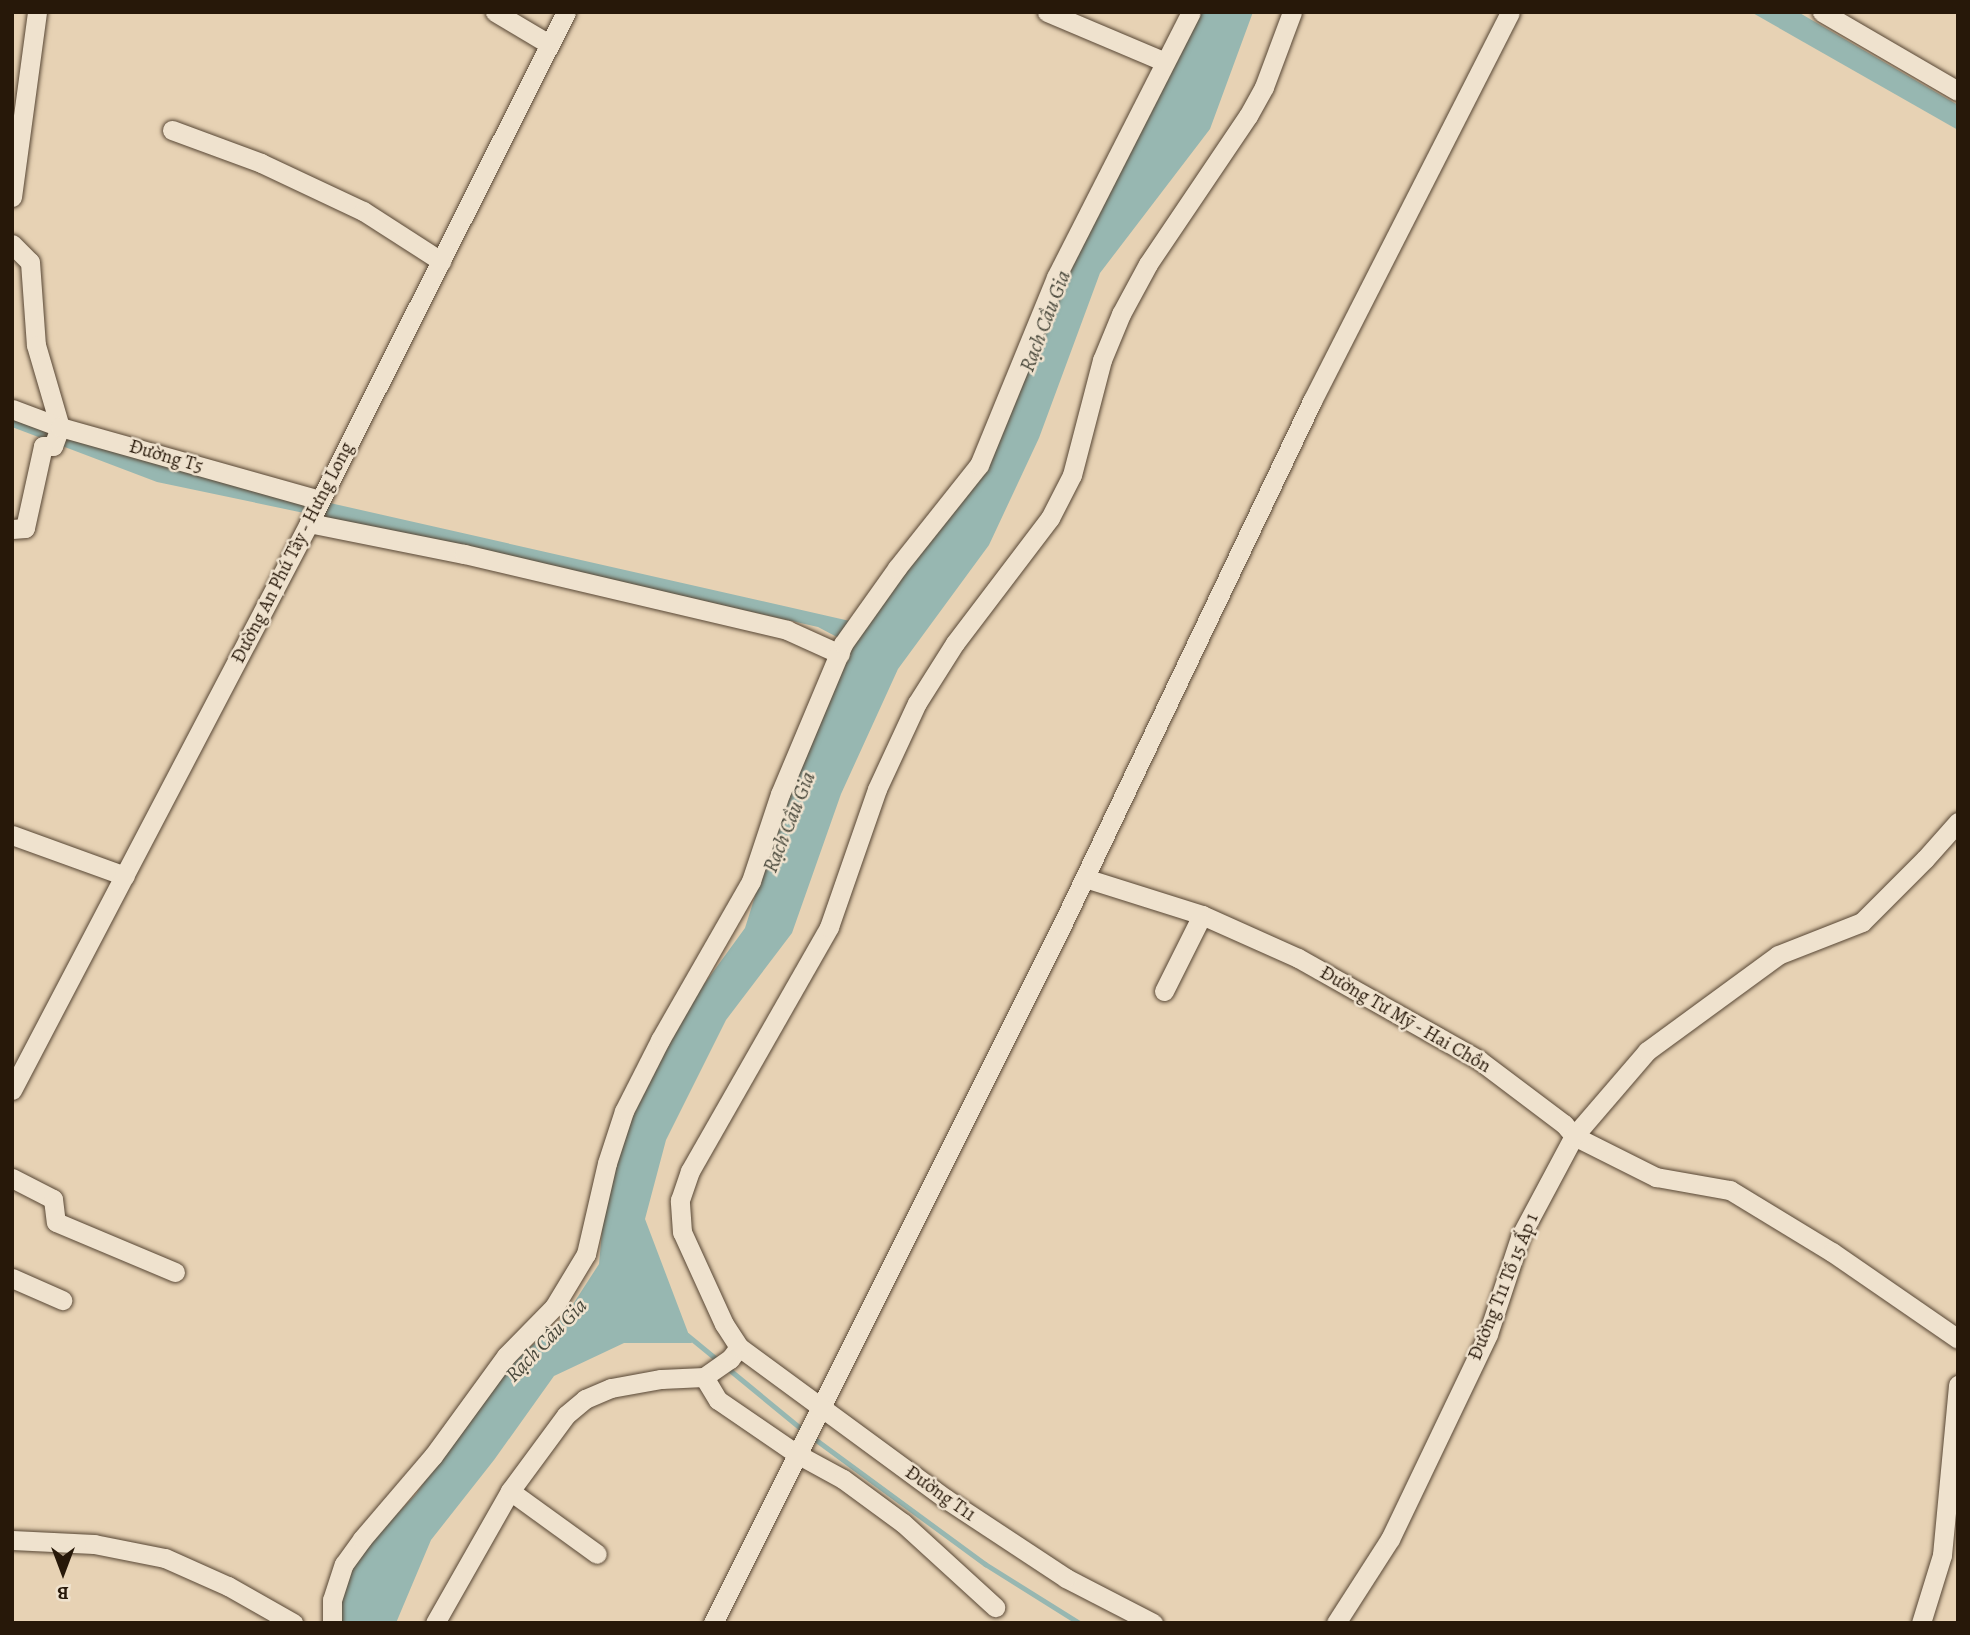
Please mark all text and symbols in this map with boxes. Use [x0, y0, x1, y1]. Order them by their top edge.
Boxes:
water label: Rạch Cầu Gia [1014, 267, 1076, 375]
street label: Đường T5 [126, 436, 206, 478]
street label: Đường An Phú Tây - Hưng Long [227, 438, 359, 668]
water label: Rạch Cầu Gia [757, 768, 821, 876]
street label: Đường Tư Mỹ - Hai Chồn [1315, 962, 1495, 1078]
street label: Đường T11 Tổ 15 Ấp 1 [1464, 1210, 1544, 1364]
water label: Rạch Cầu Gia [500, 1293, 592, 1387]
street label: Đường T11 [900, 1461, 980, 1527]
north arrow [28, 1537, 98, 1607]
text: B [57, 1580, 69, 1606]

